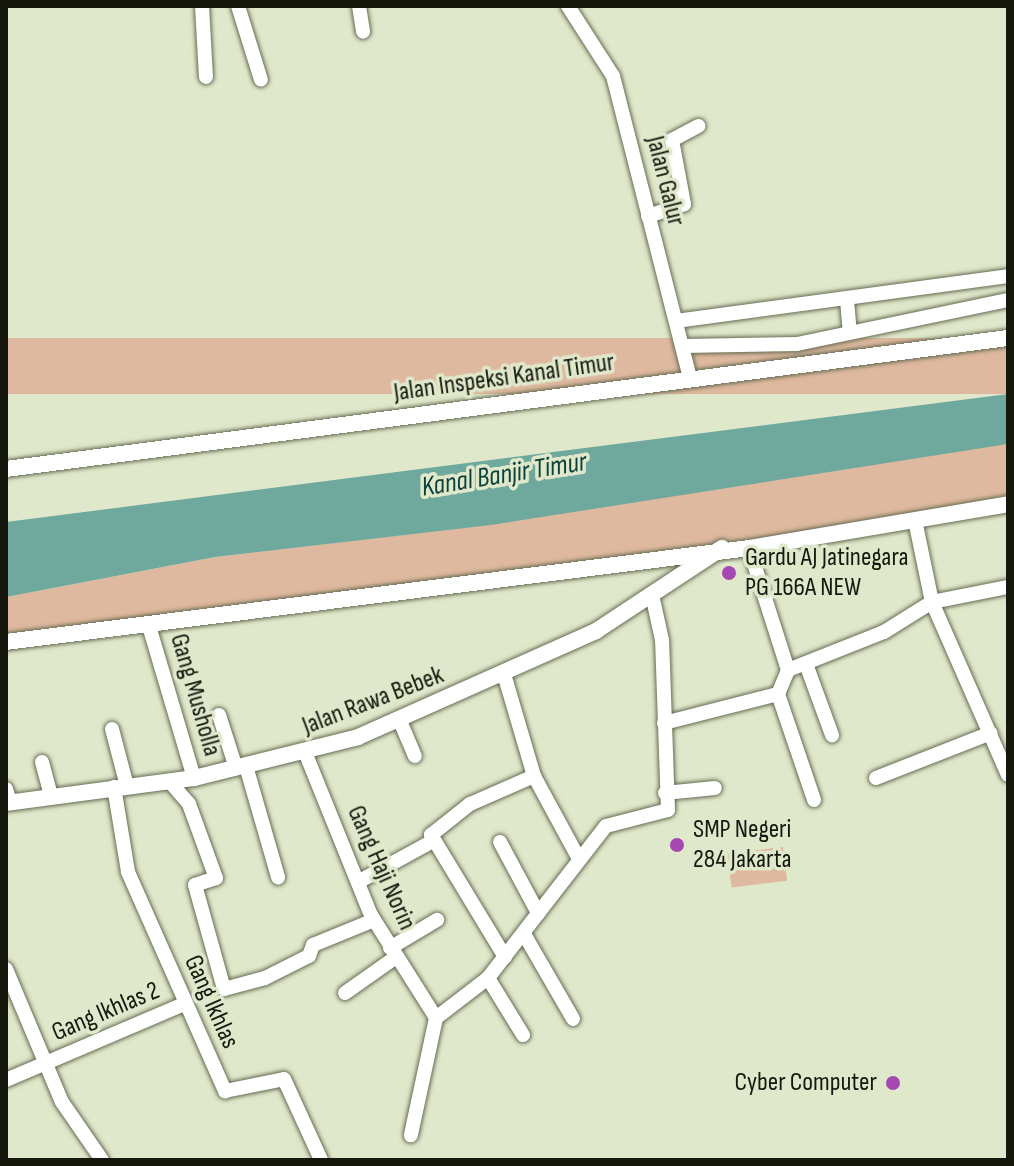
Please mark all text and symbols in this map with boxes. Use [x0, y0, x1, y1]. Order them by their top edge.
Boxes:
street label: Jalan Galur [639, 133, 691, 229]
street label: Jalan Inspeksi Kanal Timur [392, 347, 616, 409]
water label: Kanal Banjir Timur [419, 445, 589, 505]
place label: Gardu AJ Jatinegara PG 166A NEW [745, 542, 908, 604]
marker: Gardu AJ Jatinegara PG 166A NEW [720, 564, 738, 582]
street label: Gang Musholla [163, 630, 227, 760]
street label: Jalan Rawa Bebek [298, 660, 448, 742]
street label: Gang Haji Norin [340, 801, 422, 935]
place label: SMP Negeri 284 Jakarta [693, 814, 791, 876]
marker: SMP Negeri 284 Jakarta [668, 836, 686, 854]
street label: Gang Ikhlas [177, 950, 245, 1054]
street label: Gang Ikhlas 2 [48, 975, 164, 1049]
place label: Cyber Computer [734, 1067, 877, 1099]
marker: Cyber Computer [884, 1074, 902, 1092]

